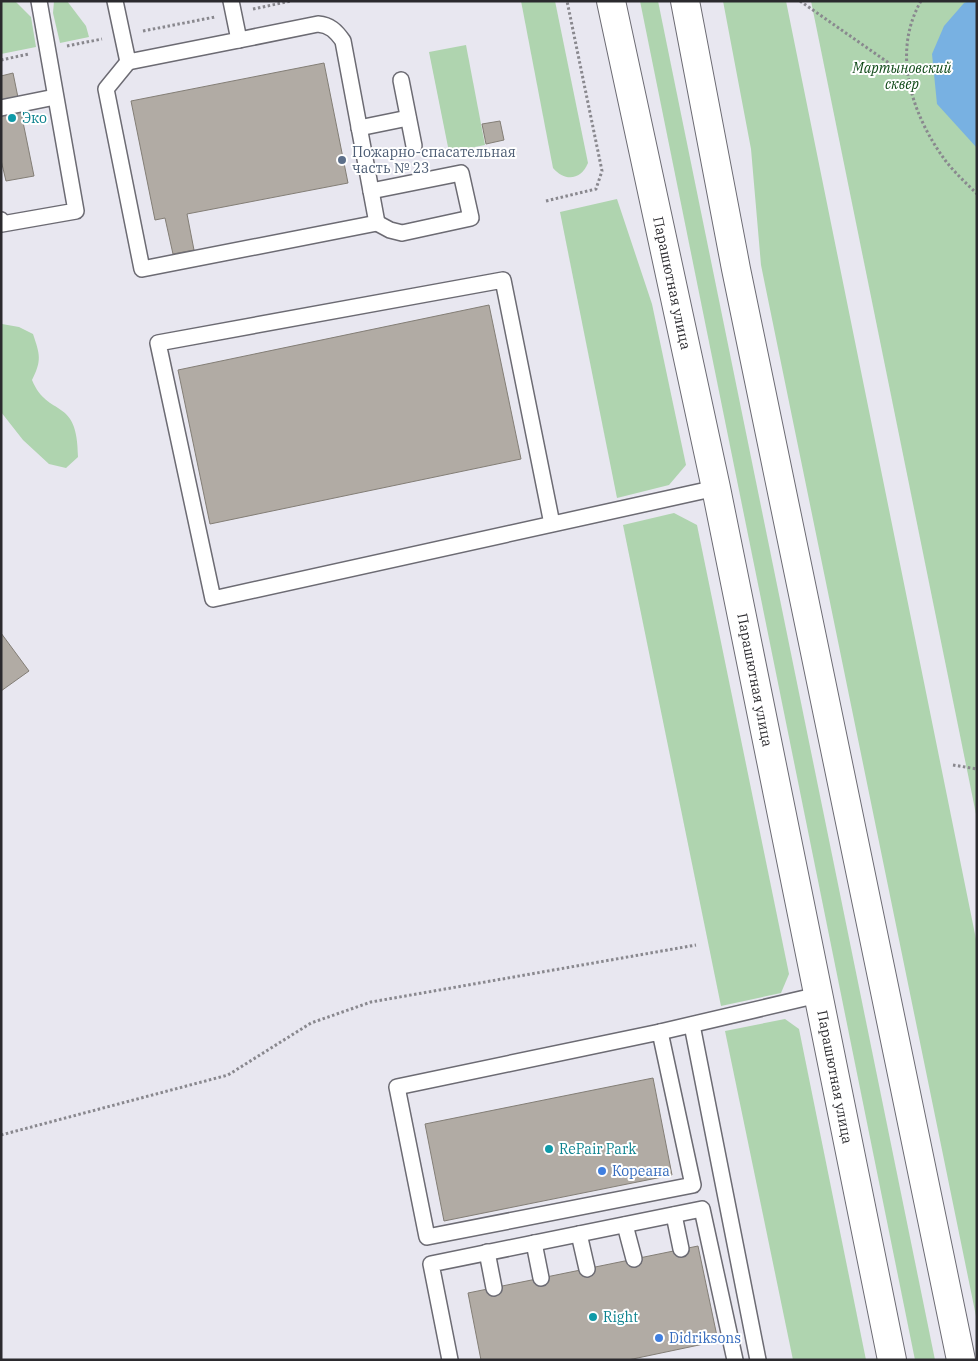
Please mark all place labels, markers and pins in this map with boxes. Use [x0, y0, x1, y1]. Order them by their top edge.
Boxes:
place label: Эко [22, 109, 47, 127]
marker: Эко [6, 112, 18, 124]
place label: Пожарно-спасательная часть № 23 [352, 143, 516, 177]
marker: Пожарно-спасательная часть № 23 [336, 154, 348, 166]
place label: RePair Park [559, 1140, 637, 1158]
marker: RePair Park [543, 1143, 555, 1155]
place label: Кореана [612, 1162, 670, 1180]
marker: Кореана [596, 1165, 608, 1177]
place label: Right [603, 1308, 638, 1326]
marker: Right [587, 1311, 599, 1323]
place label: Didriksons [669, 1329, 741, 1347]
marker: Didriksons [653, 1332, 665, 1344]

